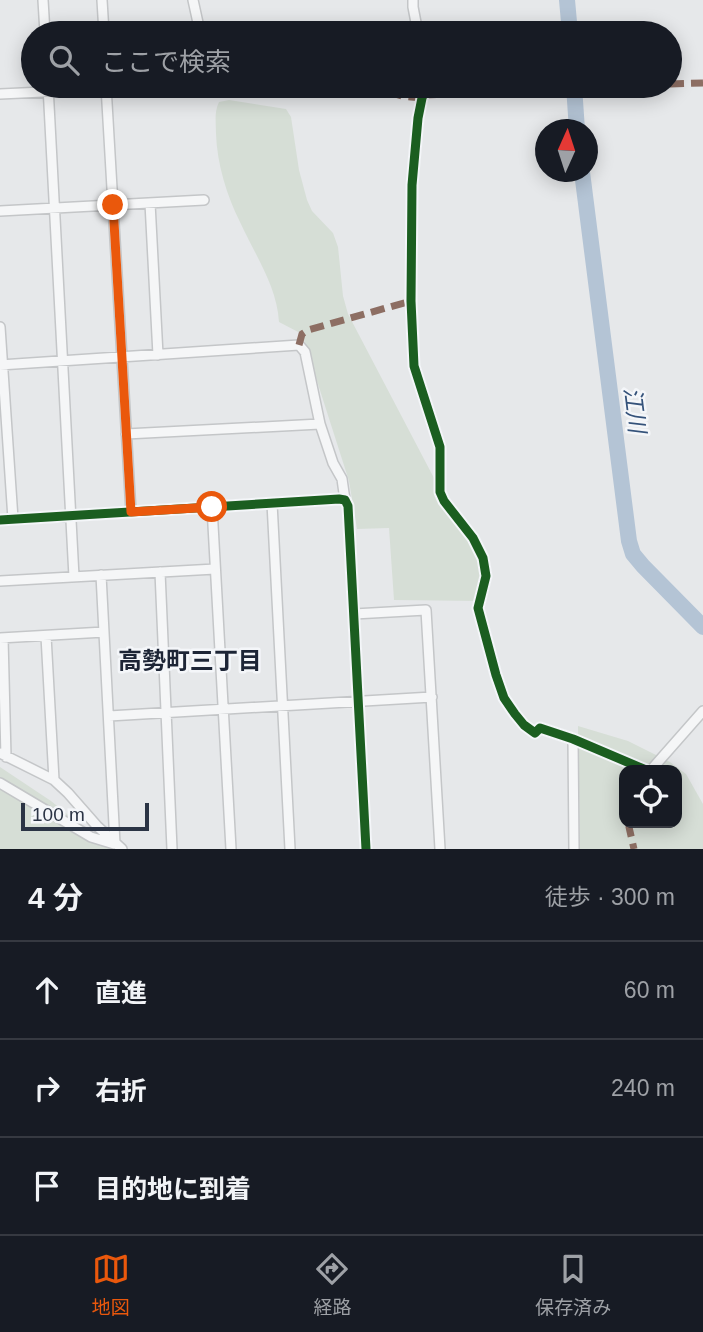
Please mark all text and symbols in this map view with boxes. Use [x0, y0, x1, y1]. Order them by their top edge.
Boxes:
search box [21, 21, 682, 98]
icon: search [45, 41, 83, 79]
text: ここで検索 [101, 47, 231, 77]
north arrow [535, 119, 598, 182]
route end [97, 189, 128, 220]
water label: 江川 [619, 386, 651, 437]
route start [196, 491, 227, 522]
district label: 高勢町三丁目 [118, 647, 262, 674]
map controls [619, 765, 682, 828]
button: locate [619, 765, 682, 828]
scale bar [21, 800, 149, 832]
text: 100 m [32, 804, 85, 825]
text: 4 分 [28, 881, 83, 914]
text: 徒歩 · 300 m [545, 884, 675, 910]
icon: ahead [28, 971, 66, 1009]
text: 60 m [624, 977, 675, 1003]
text: 直進 [95, 978, 147, 1008]
icon: right [28, 1069, 66, 1107]
text: 240 m [611, 1075, 675, 1101]
text: 右折 [95, 1076, 147, 1106]
icon: arrive [28, 1167, 66, 1205]
text: 目的地に到着 [95, 1174, 251, 1204]
tab: 地図 [92, 1250, 130, 1319]
tab: 経路 [313, 1250, 351, 1319]
tab: 保存済み [535, 1250, 611, 1319]

